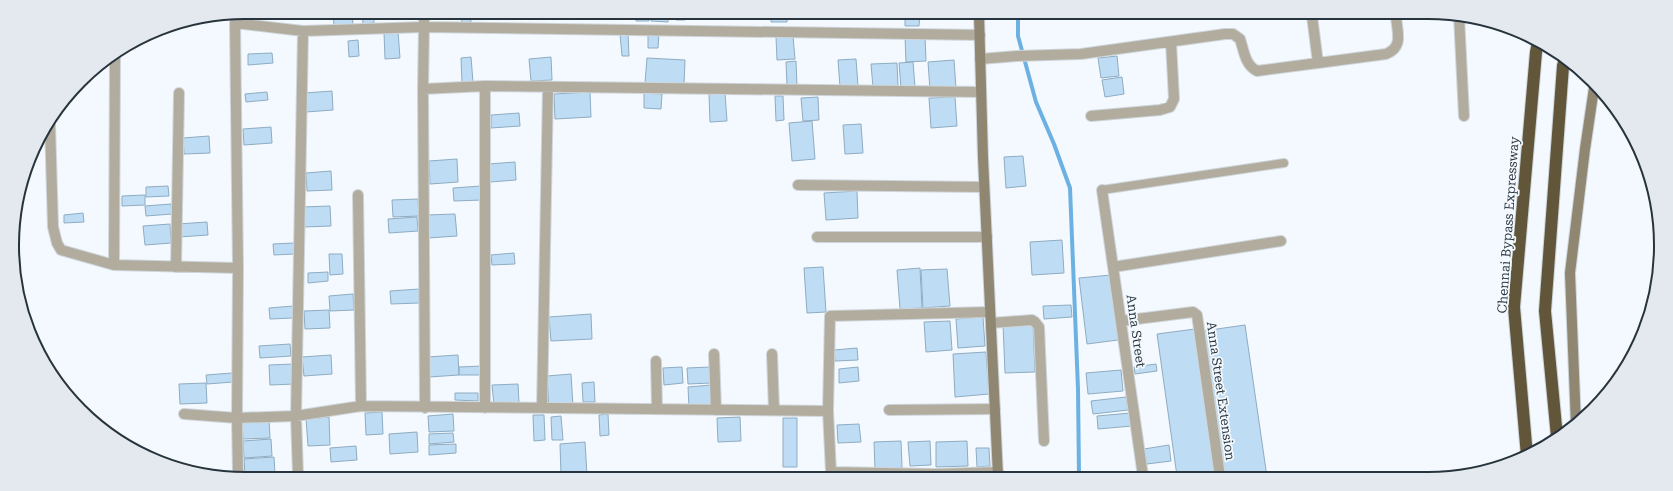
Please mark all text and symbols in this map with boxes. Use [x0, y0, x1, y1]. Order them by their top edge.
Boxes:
street label: Chennai Bypass Expressway [1494, 136, 1522, 314]
street label: Anna Street [1123, 294, 1149, 369]
street label: Anna Street Extension [1204, 321, 1238, 462]

